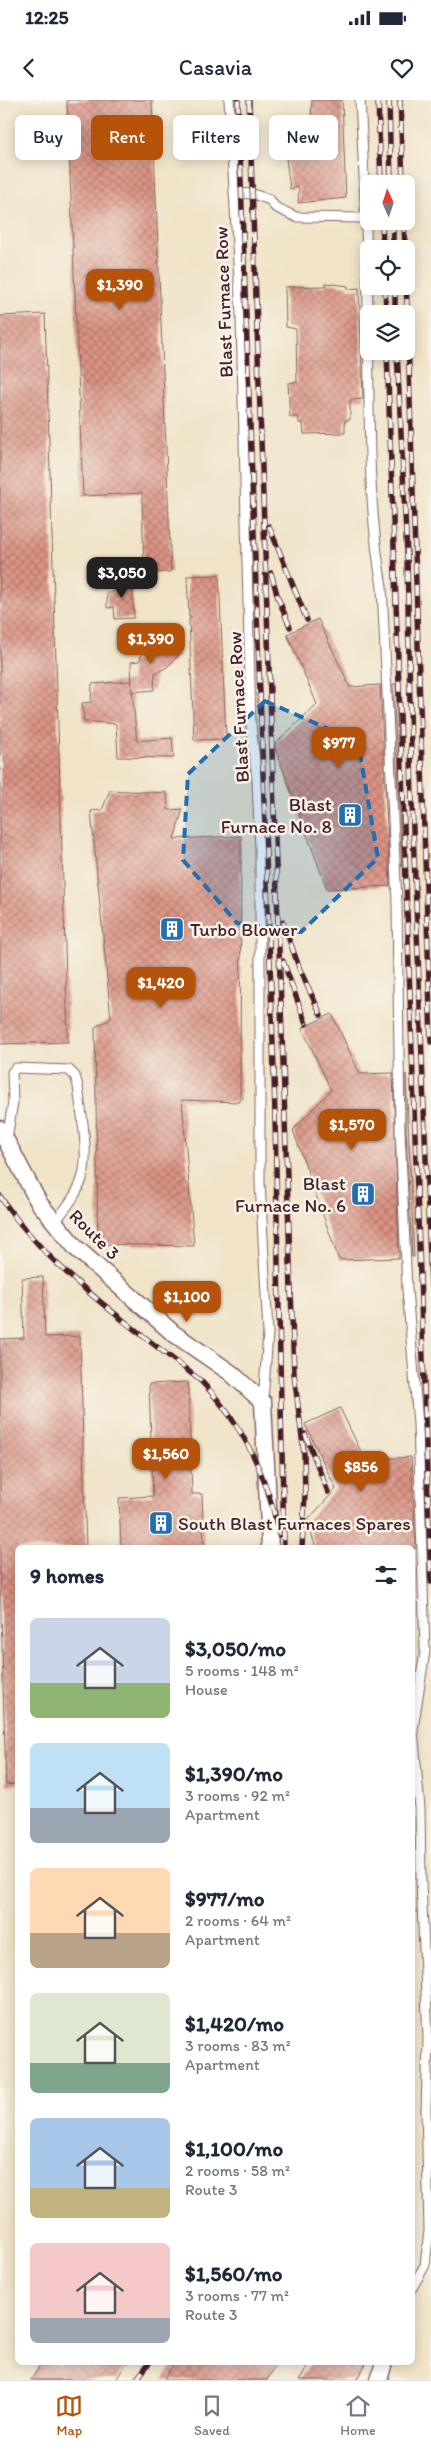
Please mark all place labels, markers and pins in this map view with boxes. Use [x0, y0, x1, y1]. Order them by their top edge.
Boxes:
pin: $1,390 [79, 268, 161, 311]
pin: $3,050 [81, 556, 163, 599]
pin: $1,390 [110, 622, 192, 665]
pin: $977 [309, 726, 369, 769]
place label: Blast Furnace No. 8 [221, 793, 332, 838]
building icon: Blast Furnace No. 8 [337, 802, 363, 828]
building icon: Turbo Blower [159, 916, 185, 942]
place label: Turbo Blower [190, 918, 298, 941]
pin: $1,420 [120, 966, 202, 1009]
pin: $1,570 [311, 1108, 393, 1151]
place label: Blast Furnace No. 6 [235, 1172, 346, 1217]
building icon: Blast Furnace No. 6 [350, 1181, 376, 1207]
pin: $1,100 [146, 1280, 228, 1323]
pin: $1,560 [125, 1438, 207, 1480]
pin: $856 [331, 1450, 391, 1493]
building icon: South Blast Furnaces Spares [148, 1510, 174, 1536]
place label: South Blast Furnaces Spares [178, 1512, 411, 1535]

